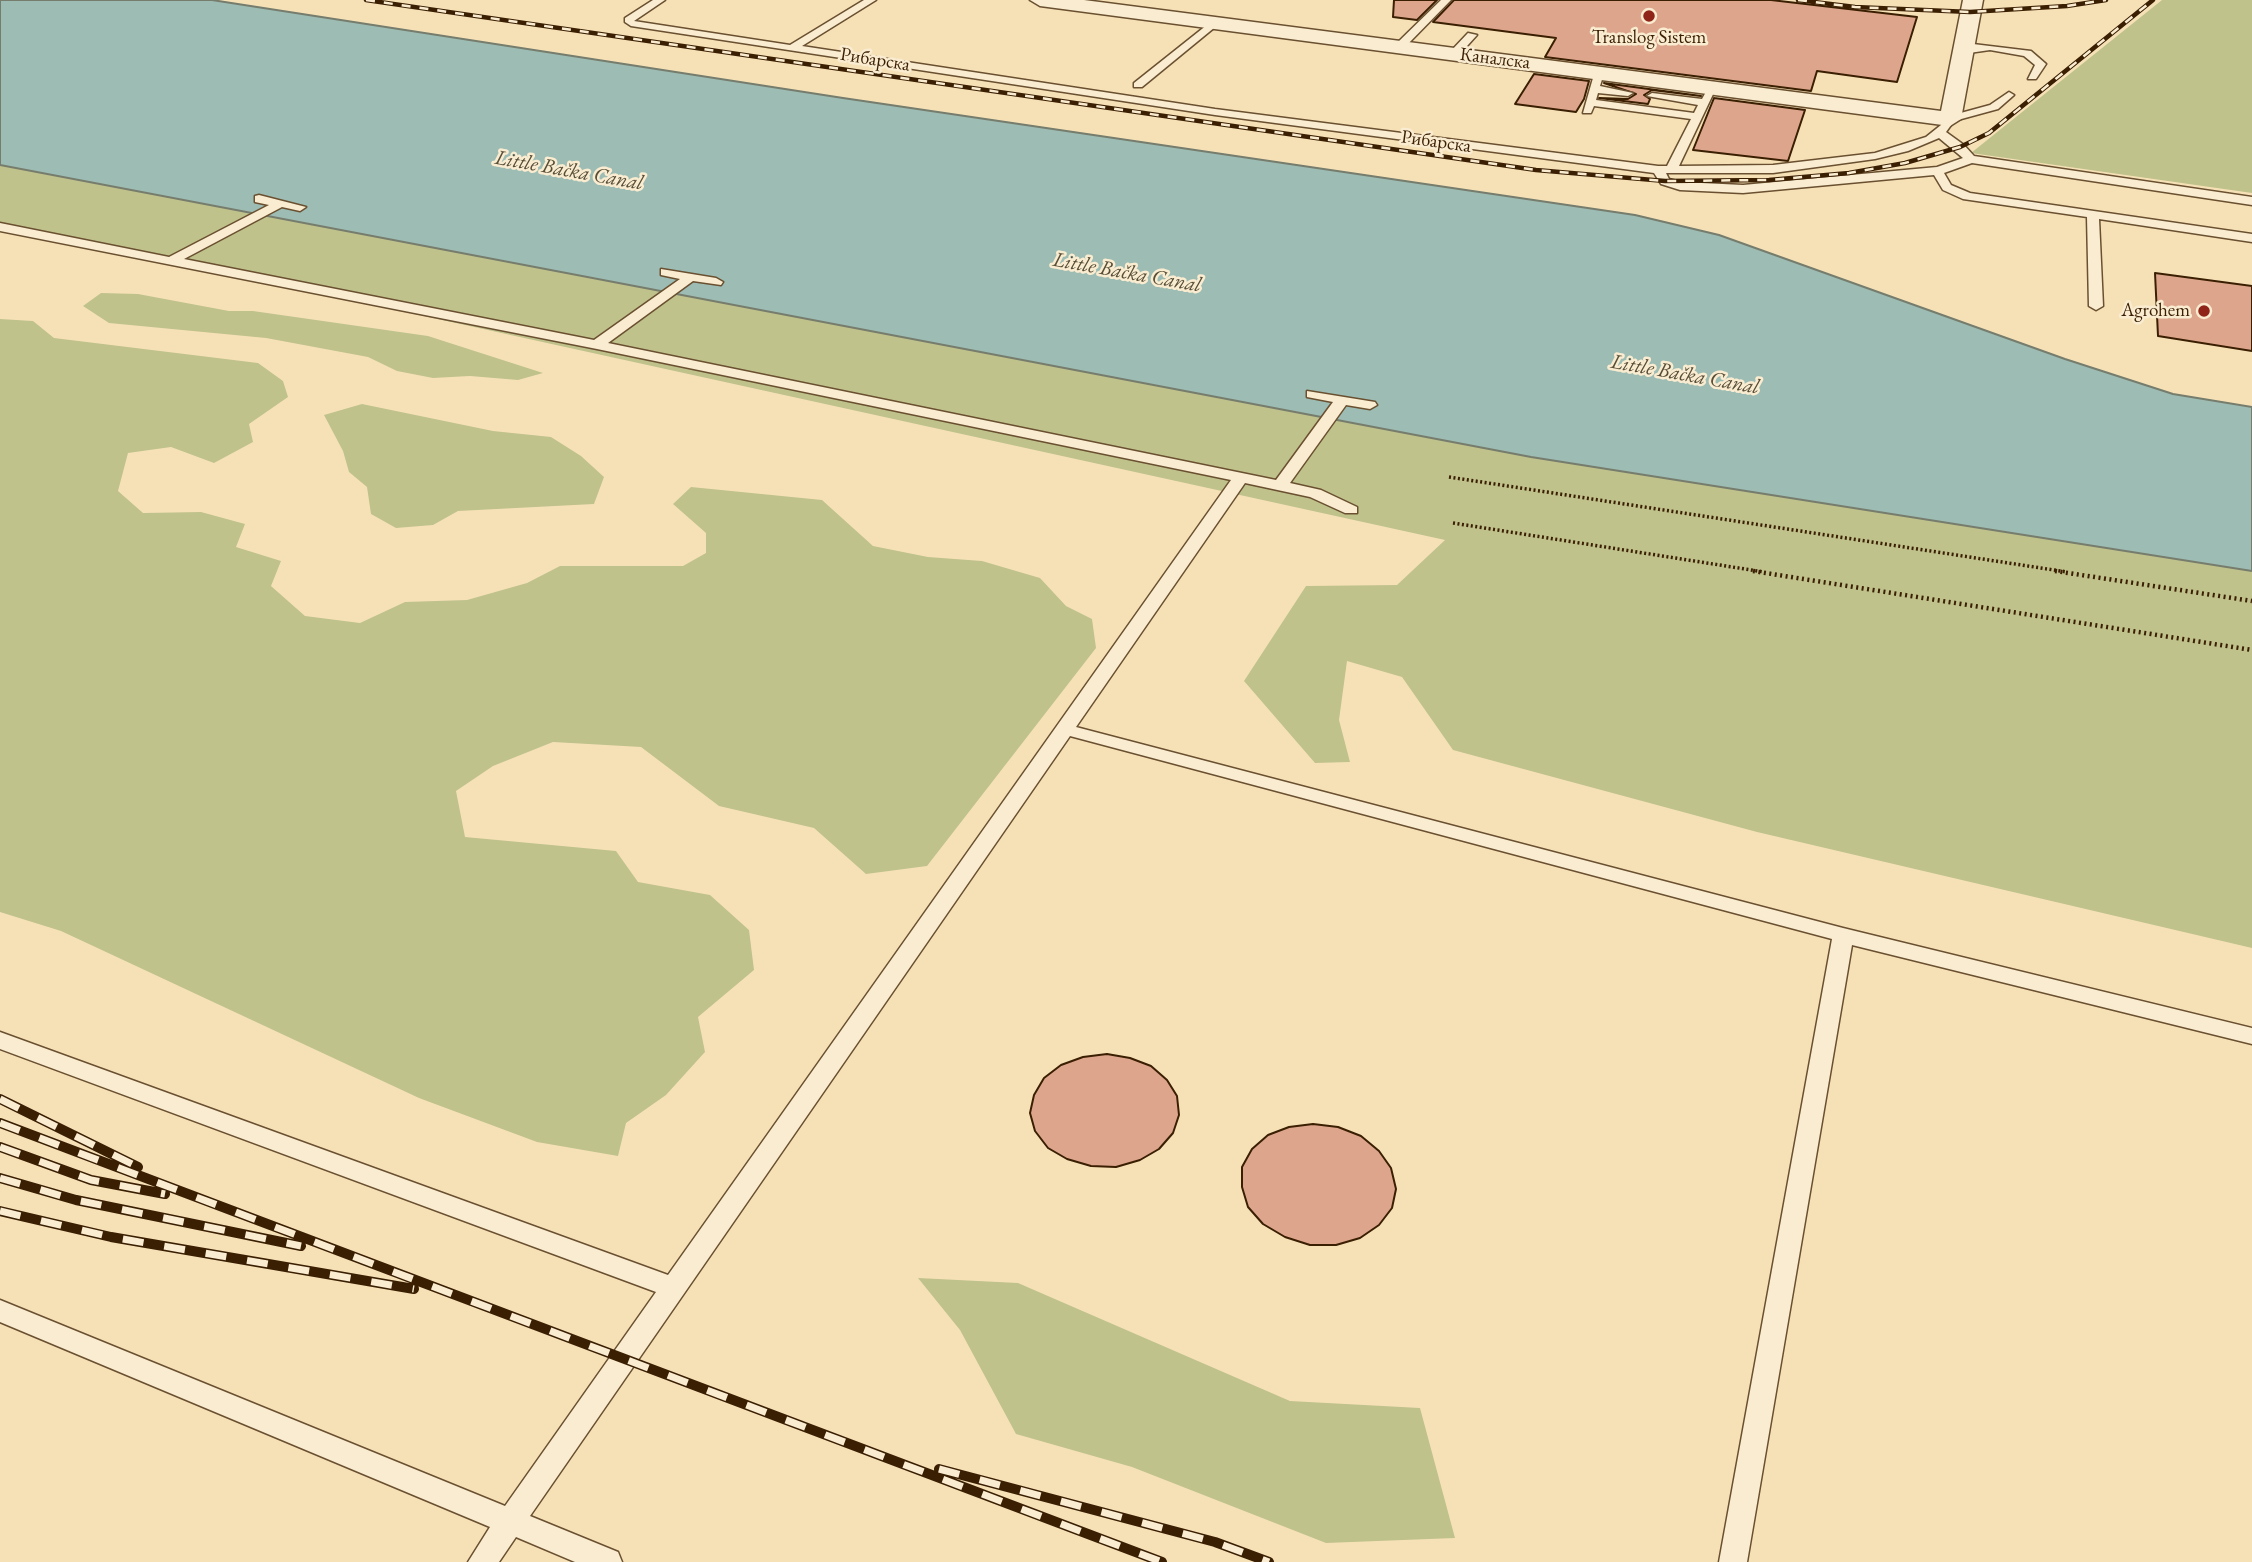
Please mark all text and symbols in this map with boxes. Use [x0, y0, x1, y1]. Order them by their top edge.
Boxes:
marker: Translog Sistem [1641, 8, 1657, 24]
place label: Translog Sistem [1592, 27, 1706, 49]
street label: Рибарска [838, 43, 912, 77]
street label: Каналска [1459, 43, 1531, 75]
street label: Рибарска [1400, 126, 1472, 158]
water label: Little Bačka Canal [493, 146, 645, 196]
water label: Little Bačka Canal [1051, 248, 1203, 298]
place label: Agrohem [2121, 300, 2190, 322]
marker: Agrohem [2196, 303, 2212, 319]
water label: Little Bačka Canal [1609, 350, 1761, 400]

